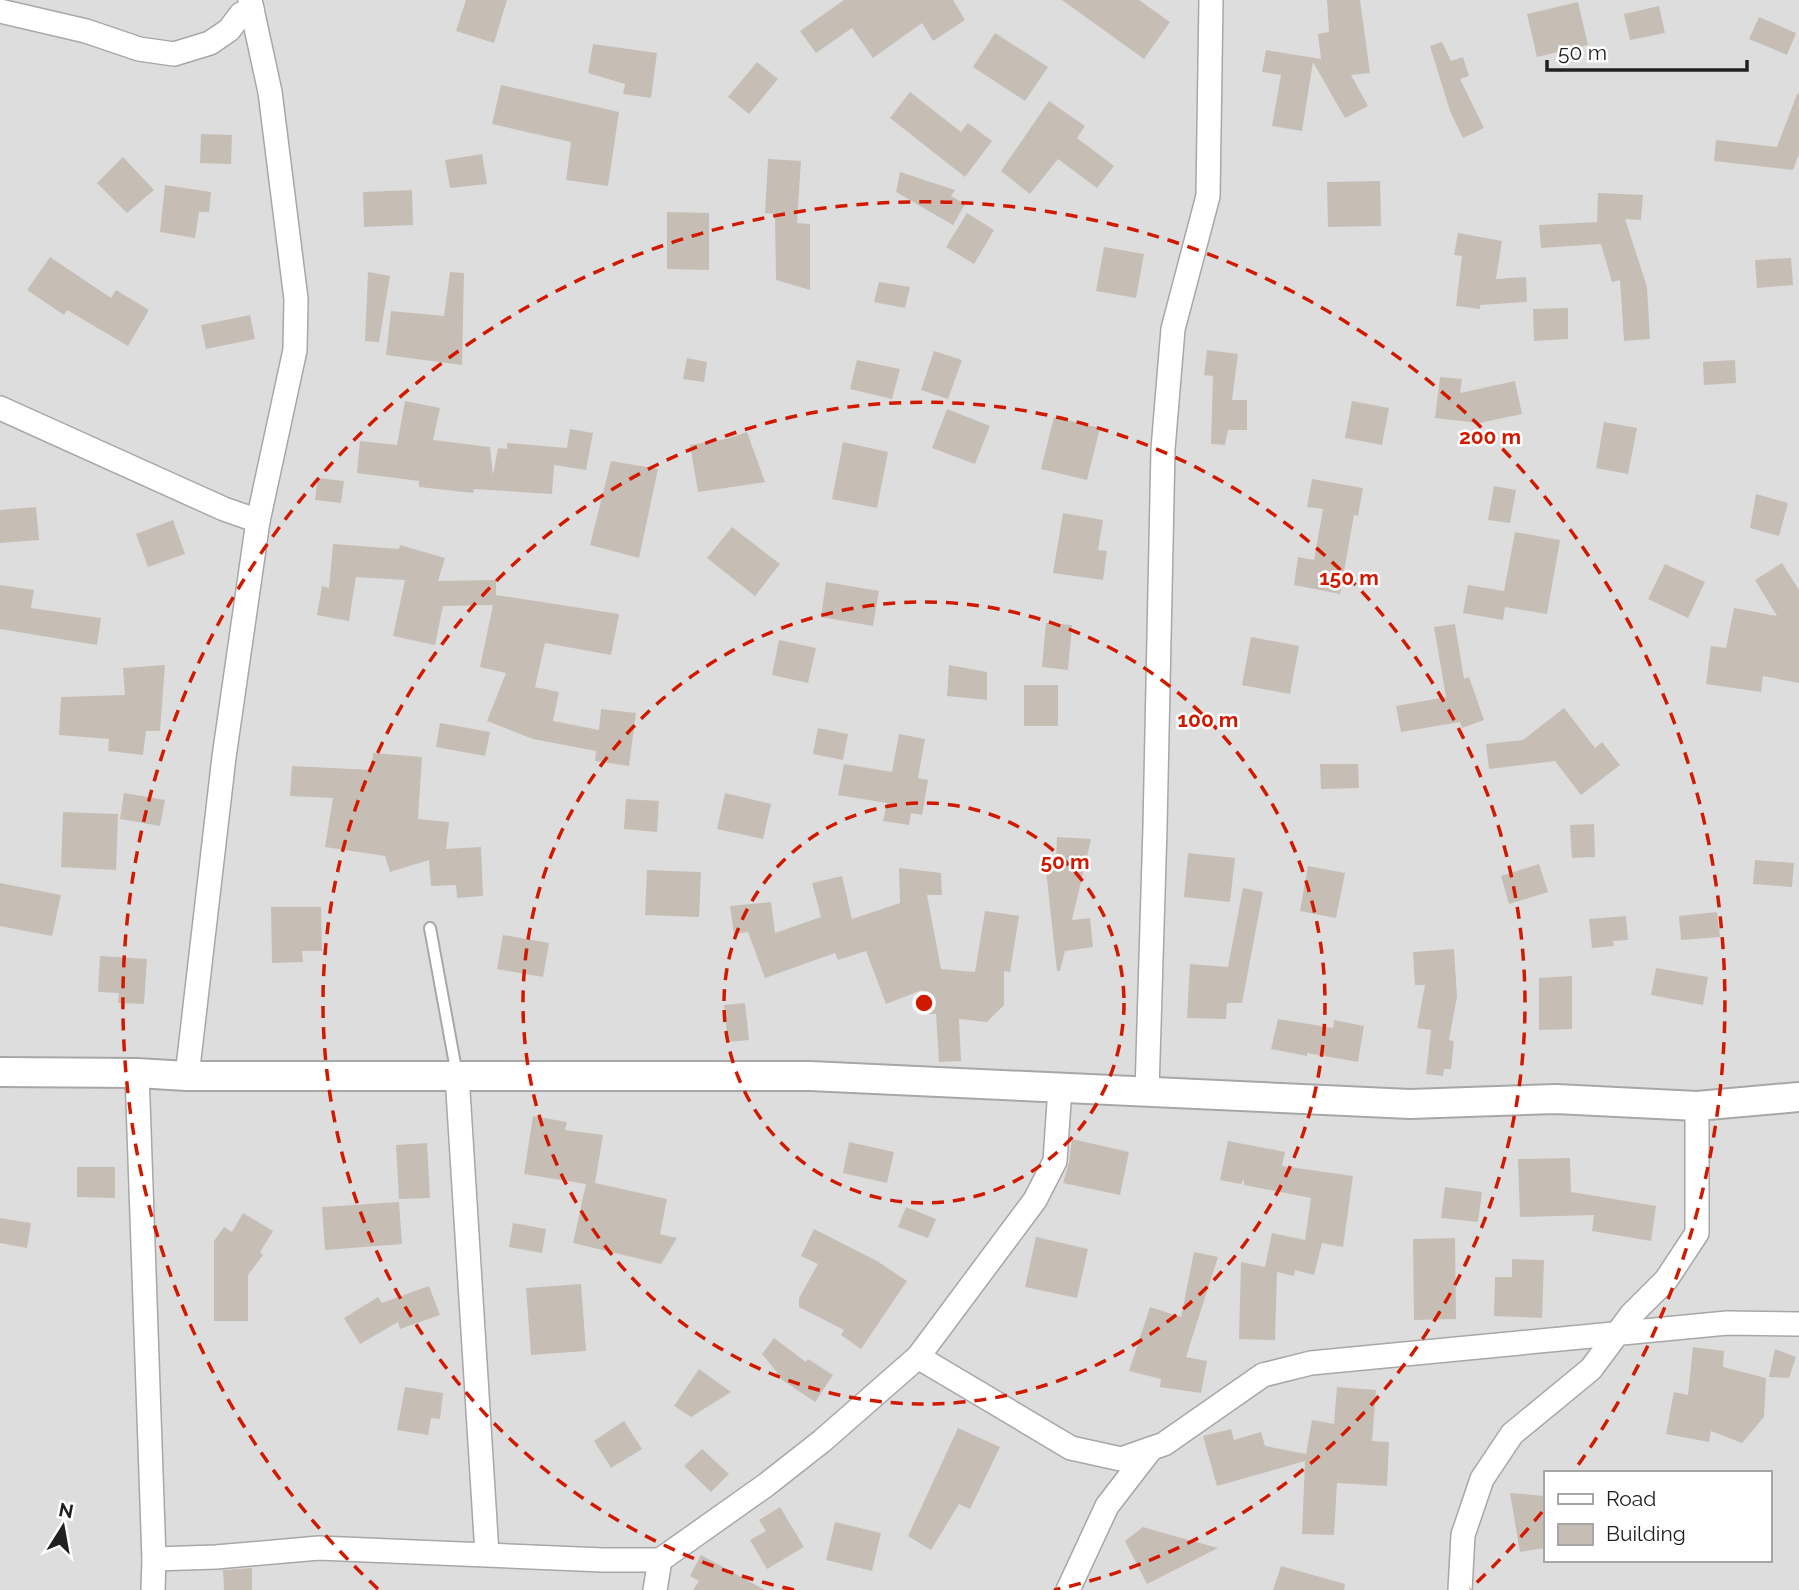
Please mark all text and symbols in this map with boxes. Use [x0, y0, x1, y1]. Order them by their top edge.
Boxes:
scale bar [1547, 28, 1746, 72]
text: 50 m [1558, 40, 1607, 65]
text: 200 m [1459, 424, 1521, 449]
text: 150 m [1319, 565, 1379, 590]
text: 100 m [1178, 707, 1238, 732]
text: 50 m [1040, 849, 1090, 874]
centre of rings [912, 991, 936, 1015]
legend [1544, 1471, 1771, 1562]
text: Road [1606, 1486, 1656, 1511]
north arrow [28, 1492, 98, 1562]
text: N [57, 1498, 75, 1522]
text: Building [1606, 1521, 1686, 1546]

